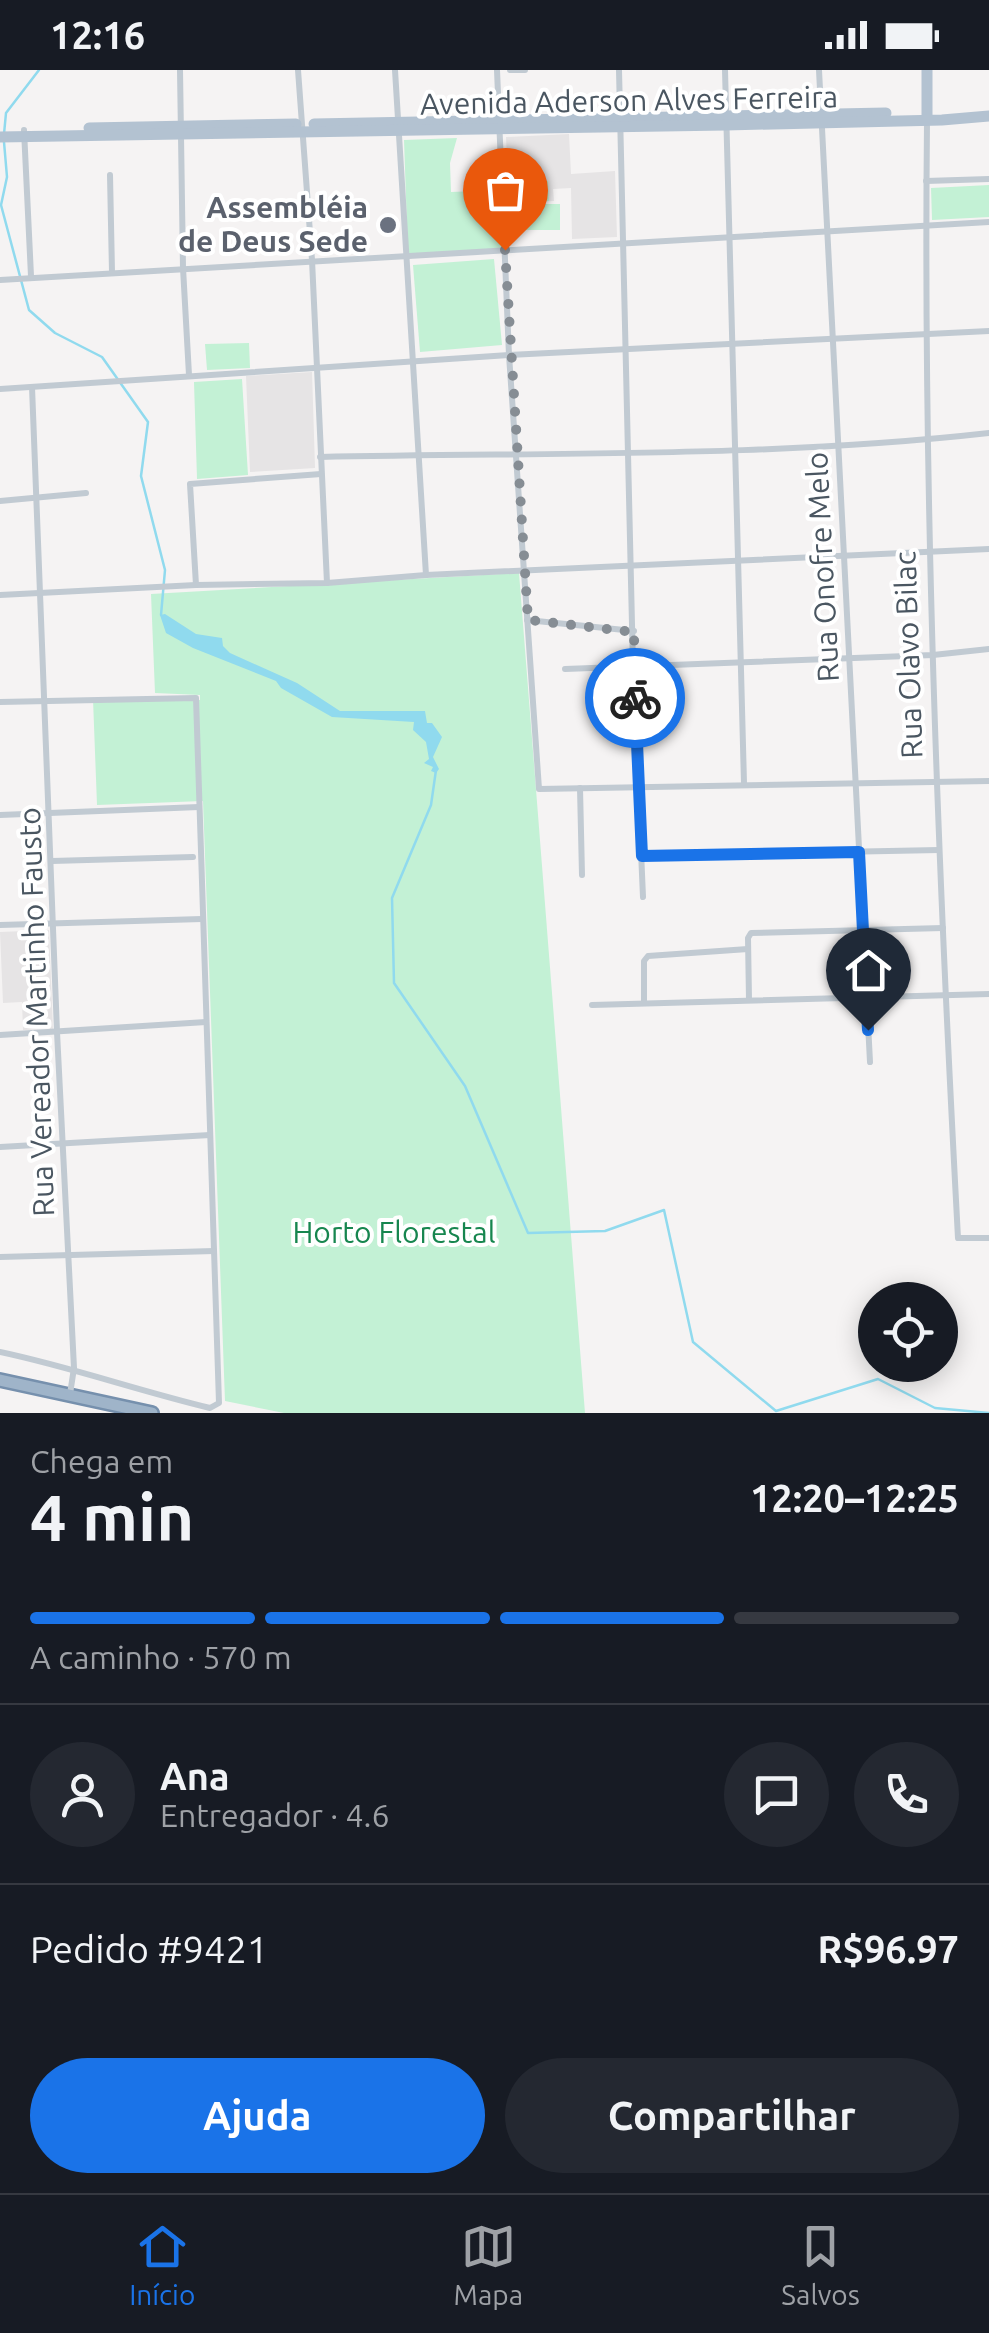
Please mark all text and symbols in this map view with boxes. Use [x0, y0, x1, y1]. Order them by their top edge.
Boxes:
text: 12:16 [50, 14, 145, 56]
street label: Avenida Aderson Alves Ferreira [420, 79, 838, 121]
pin [463, 148, 548, 251]
icon: bag [478, 163, 533, 218]
place label: Assembléia de Deus Sede [178, 190, 368, 258]
marker: Assembléia de Deus Sede [377, 214, 399, 236]
street label: Rua Onofre Melo [799, 451, 845, 683]
street label: Rua Olavo Bilac [887, 551, 929, 759]
courier [585, 648, 685, 748]
icon: bike [608, 671, 663, 726]
street label: Rua Vereador Martinho Fausto [12, 807, 60, 1217]
pin [826, 928, 911, 1031]
icon: home [841, 943, 896, 998]
park label: Horto Florestal [292, 1215, 496, 1249]
map controls [858, 1282, 958, 1382]
button: locate [858, 1282, 958, 1382]
text: Chega em [30, 1443, 173, 1479]
text: 12:20–12:25 [750, 1477, 959, 1519]
text: 4 min [30, 1480, 194, 1553]
text: A caminho · 570 m [30, 1639, 292, 1675]
button: person [30, 1742, 135, 1847]
button: chat [724, 1742, 829, 1847]
button: phone [854, 1742, 959, 1847]
text: Ana [160, 1755, 230, 1797]
text: Entregador · 4.6 [160, 1797, 389, 1833]
text: Pedido #9421 [30, 1928, 268, 1970]
text: R$96.97 [818, 1928, 959, 1970]
button: Ajuda [30, 2058, 485, 2173]
button: Compartilhar [505, 2058, 959, 2173]
tab: Início [129, 2219, 195, 2310]
tab: Mapa [454, 2219, 523, 2310]
tab: Salvos [781, 2219, 860, 2310]

